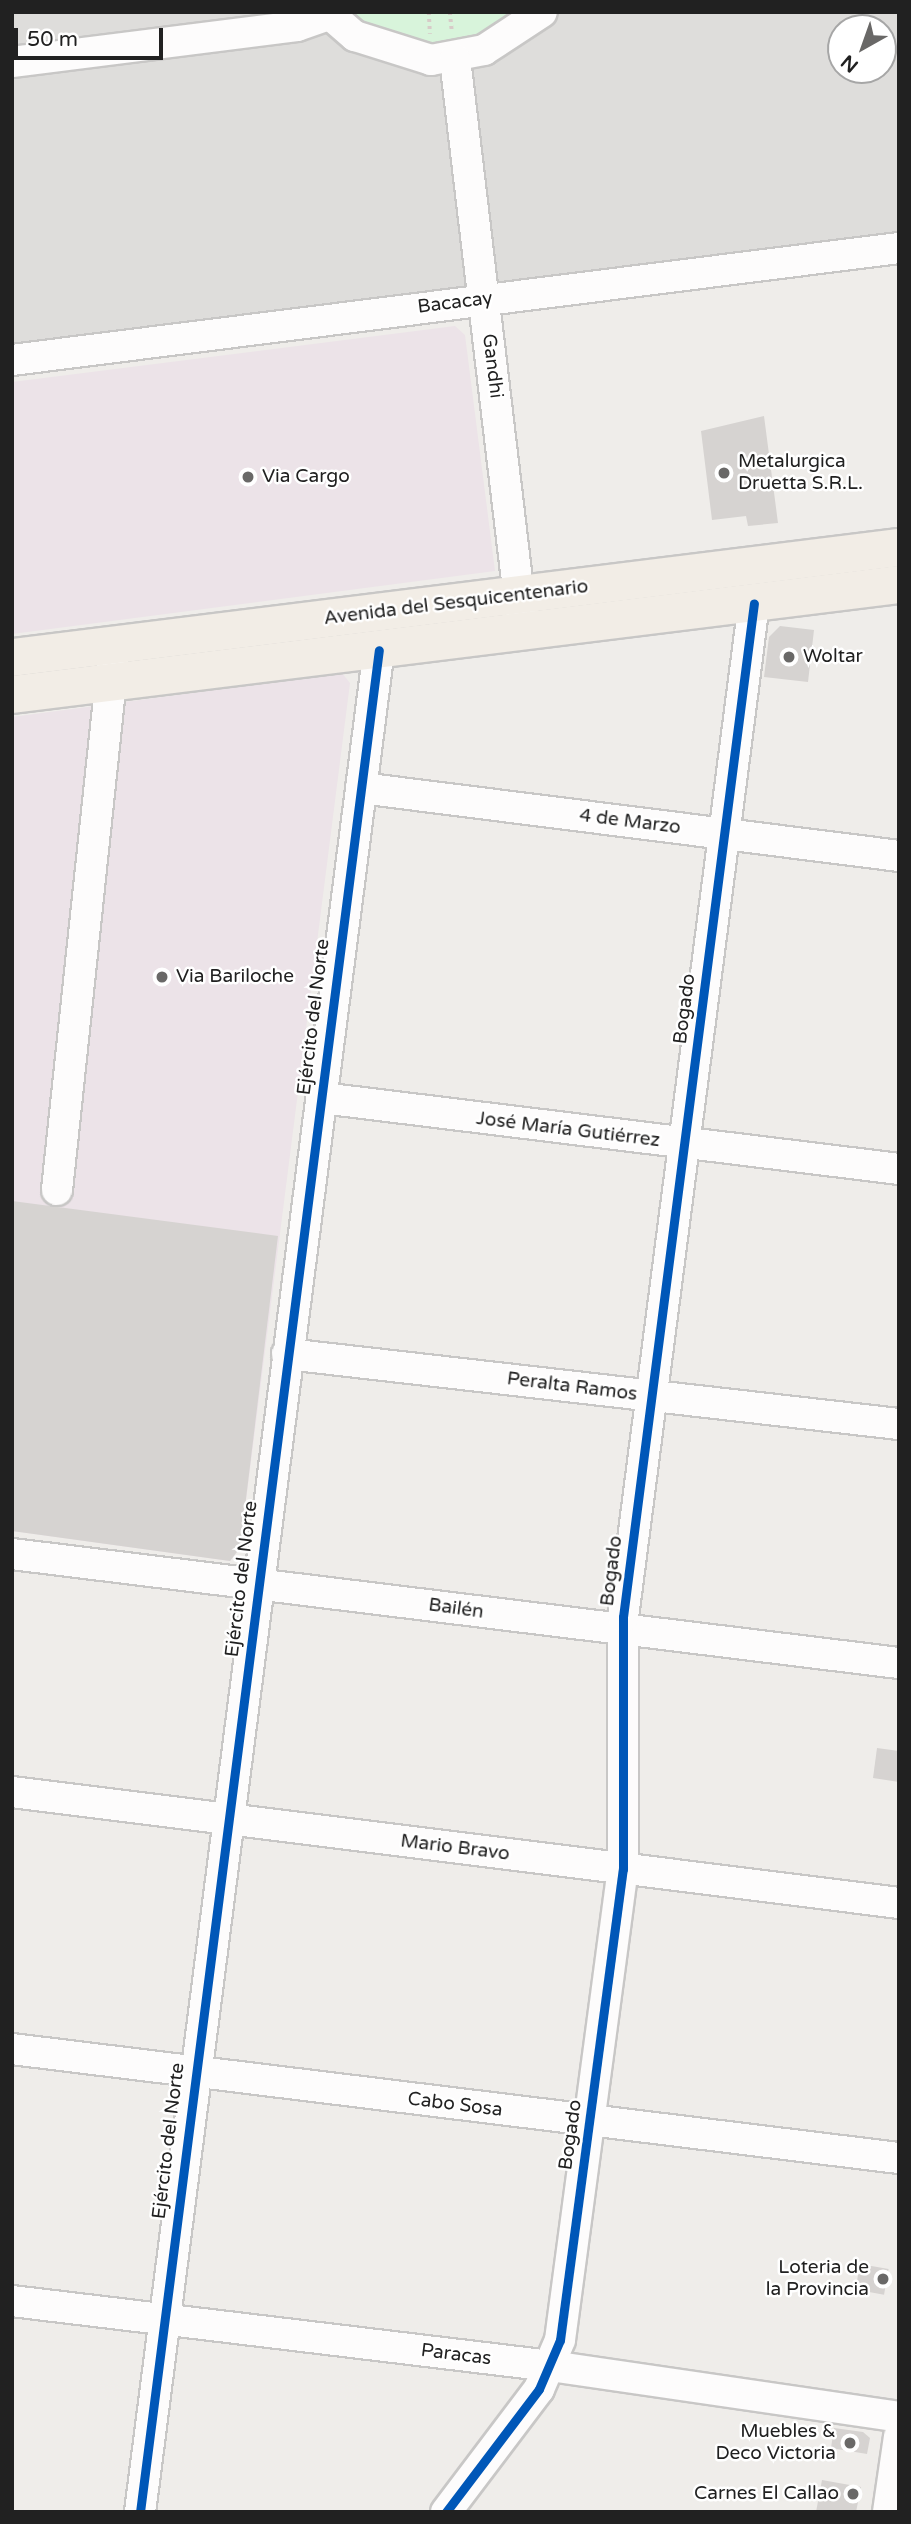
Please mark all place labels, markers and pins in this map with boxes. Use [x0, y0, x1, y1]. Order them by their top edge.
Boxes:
place label: Metalurgica Druetta S.R.L. [738, 451, 863, 495]
marker: Metalurgica Druetta S.R.L. [716, 465, 732, 481]
place label: Via Cargo [262, 466, 350, 488]
marker: Via Cargo [240, 469, 256, 485]
place label: Woltar [803, 646, 863, 668]
marker: Woltar [781, 649, 797, 665]
place label: Via Bariloche [176, 966, 294, 988]
marker: Via Bariloche [154, 969, 170, 985]
place label: Loteria de la Provincia [766, 2257, 869, 2301]
marker: Loteria de la Provincia [875, 2271, 891, 2287]
place label: Muebles & Deco Victoria [716, 2421, 836, 2465]
marker: Muebles & Deco Victoria [842, 2435, 858, 2451]
place label: Carnes El Callao [694, 2483, 839, 2505]
marker: Carnes El Callao [845, 2486, 861, 2502]

